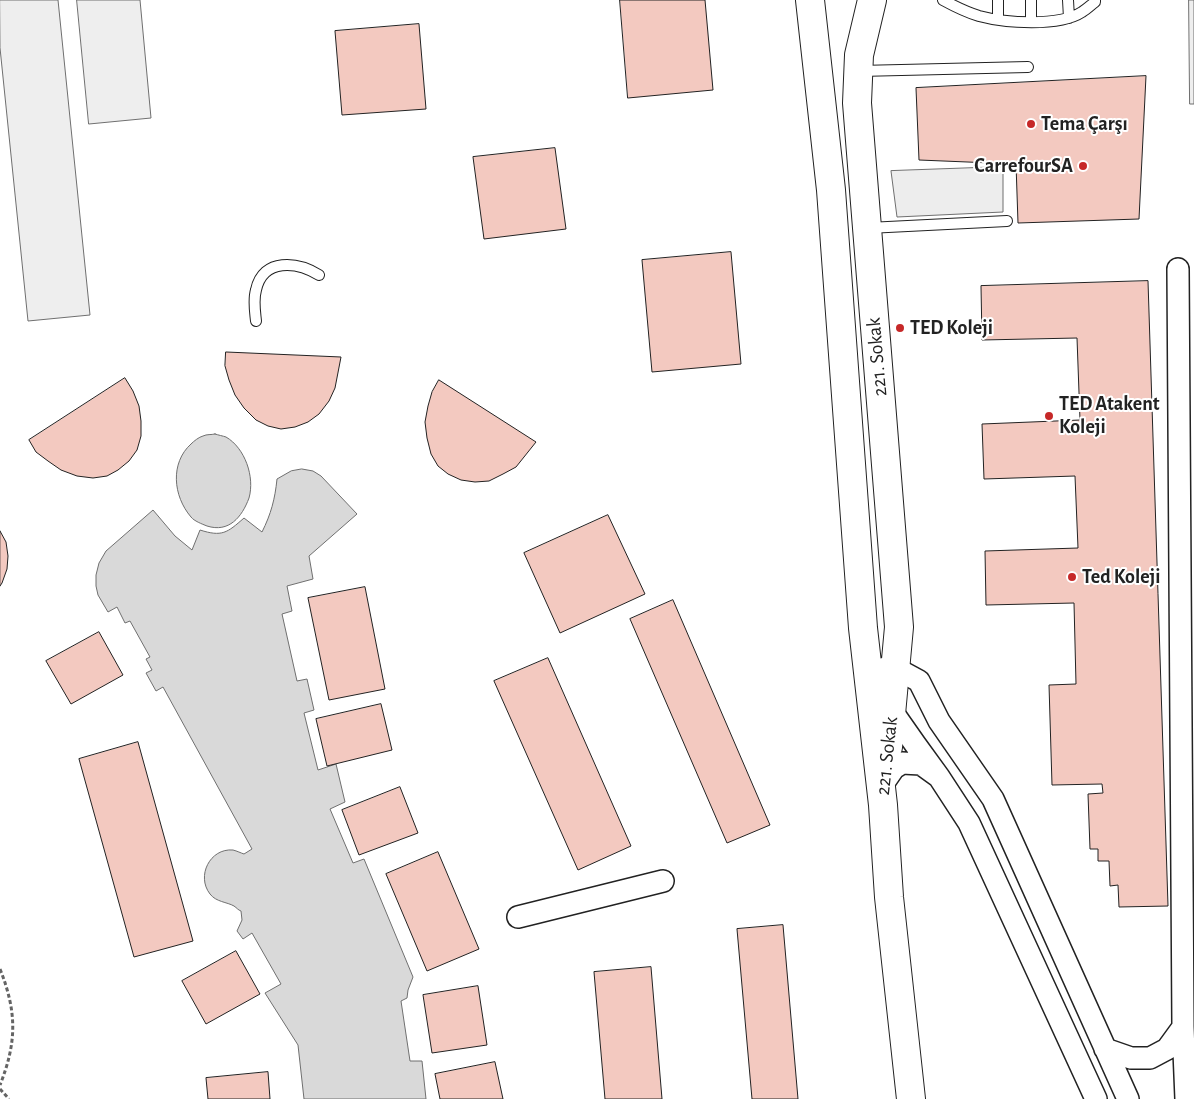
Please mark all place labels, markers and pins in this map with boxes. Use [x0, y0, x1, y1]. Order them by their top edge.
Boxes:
place label: Tema Çarşı [1041, 112, 1128, 136]
marker: Tema Çarşı [1025, 118, 1037, 130]
place label: CarrefourSA [974, 154, 1073, 178]
marker: CarrefourSA [1077, 160, 1089, 172]
place label: TED Koleji [910, 316, 993, 340]
marker: TED Koleji [894, 322, 906, 334]
place label: TED Atakent Koleji [1059, 392, 1160, 439]
marker: TED Atakent Koleji [1043, 410, 1055, 422]
place label: Ted Koleji [1082, 565, 1161, 589]
marker: Ted Koleji [1066, 571, 1078, 583]

